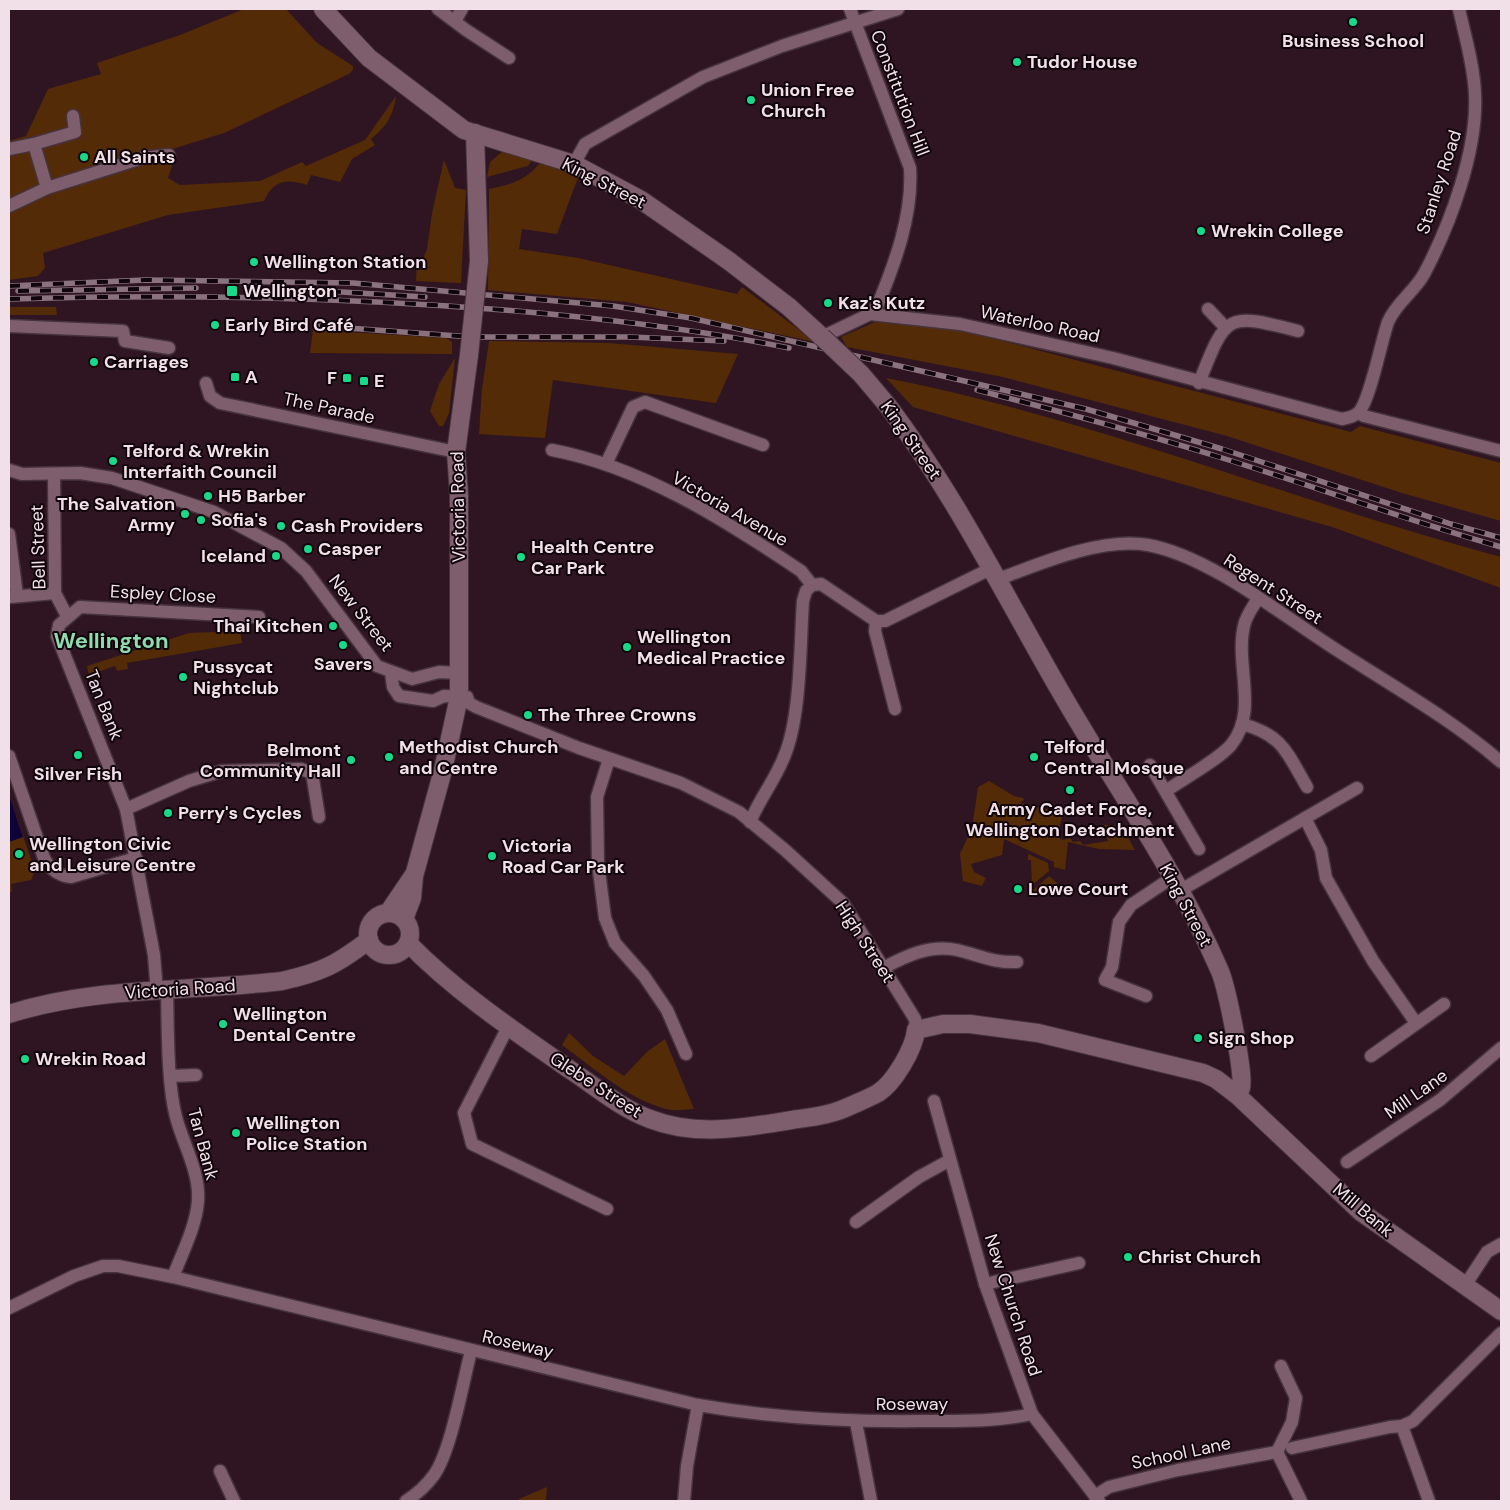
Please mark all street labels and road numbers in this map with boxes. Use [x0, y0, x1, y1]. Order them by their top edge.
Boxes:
street label: Constitution Hill [865, 27, 935, 159]
street label: Stanley Road [1411, 127, 1467, 237]
street label: King Street [558, 152, 650, 214]
street label: Waterloo Road [978, 300, 1102, 348]
street label: The Parade [281, 387, 377, 429]
street label: King Street [875, 396, 947, 484]
street label: Victoria Road [445, 451, 471, 563]
street label: Victoria Avenue [667, 466, 793, 552]
street label: Bell Street [25, 504, 51, 590]
street label: Regent Street [1219, 548, 1327, 630]
street label: New Street [323, 569, 399, 657]
street label: Espley Close [109, 579, 217, 609]
street label: Tan Bank [79, 666, 129, 744]
street label: King Street [1154, 859, 1218, 951]
street label: High Street [830, 897, 900, 987]
street label: Victoria Road [124, 973, 236, 1005]
street label: Glebe Street [545, 1046, 647, 1124]
street label: Mill Lane [1380, 1063, 1452, 1125]
street label: Tan Bank [182, 1105, 224, 1183]
street label: Mill Bank [1328, 1178, 1398, 1242]
street label: New Church Road [979, 1231, 1047, 1379]
street label: Roseway [480, 1324, 556, 1364]
street label: Roseway [876, 1392, 948, 1416]
street label: School Lane [1129, 1431, 1233, 1475]

